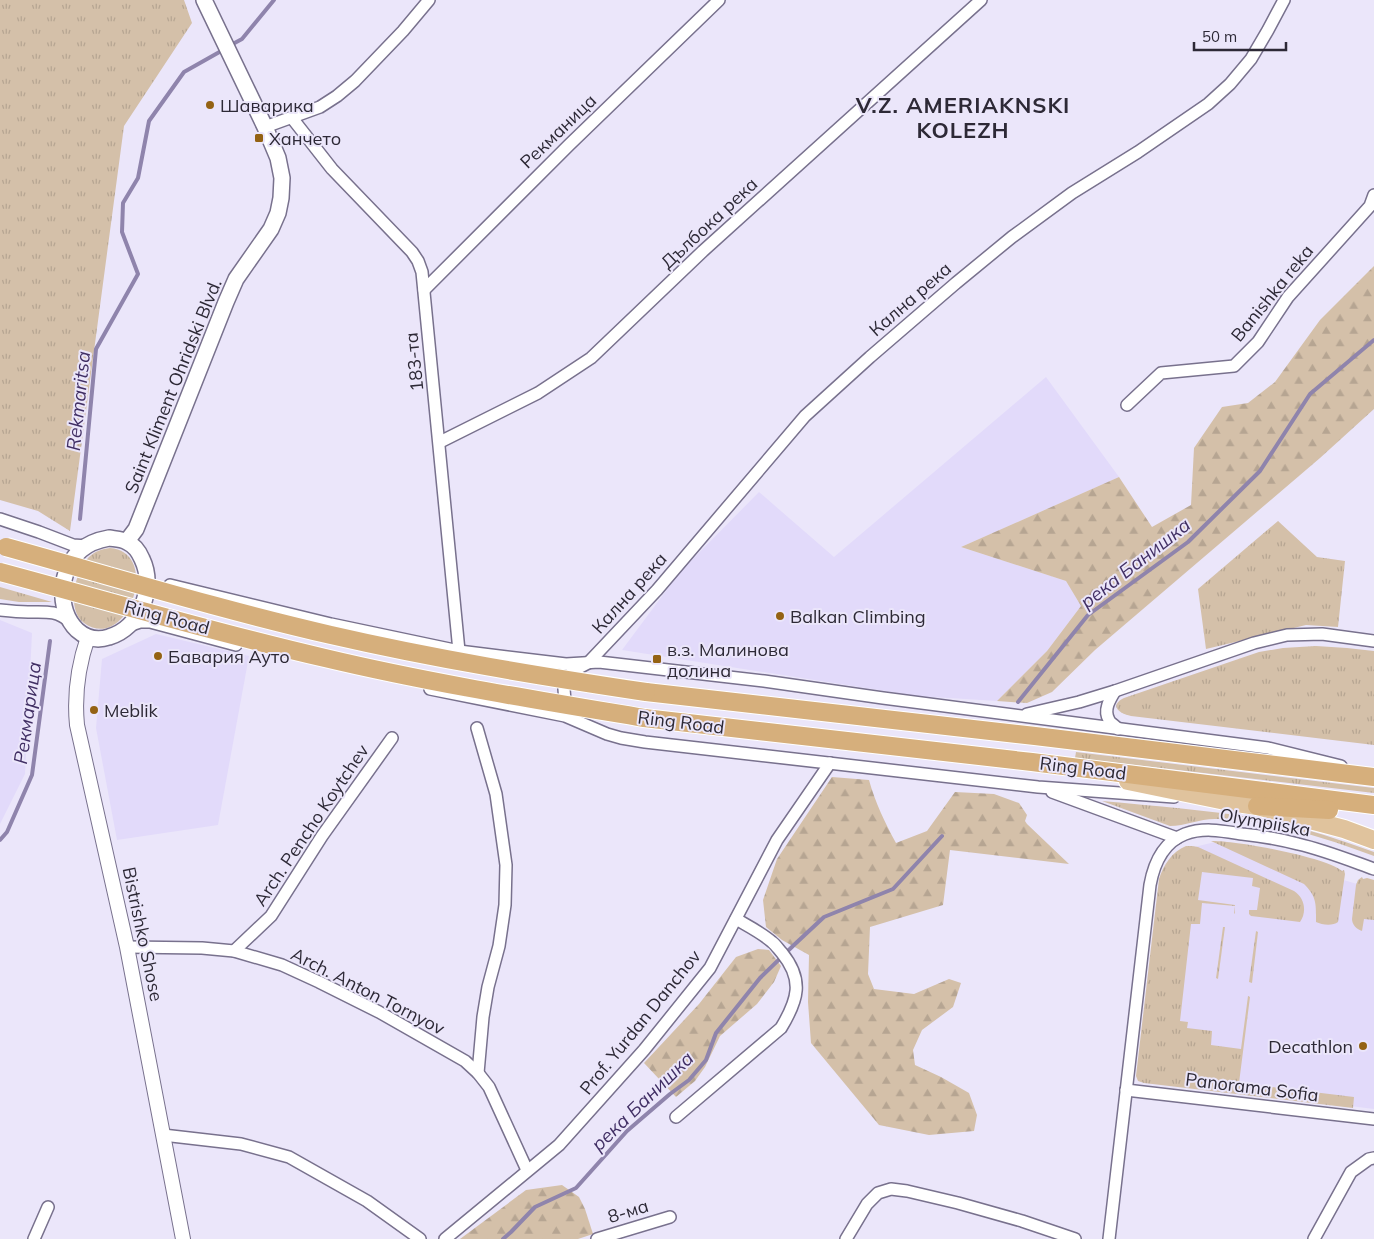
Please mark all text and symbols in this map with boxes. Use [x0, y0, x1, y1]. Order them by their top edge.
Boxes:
scale bar [1194, 20, 1286, 52]
text: 50 m [1202, 27, 1237, 46]
street label: Рекманица [515, 89, 601, 173]
district label: V.Z. AMERIAKNSKI KOLEZH [855, 91, 1070, 144]
place label: Шаварика [220, 94, 314, 117]
marker: Шаварика [204, 99, 216, 111]
place label: Ханчето [269, 127, 341, 150]
marker: Ханчето [253, 132, 265, 144]
street label: Дълбока река [656, 172, 762, 274]
street label: Banishka reka [1226, 240, 1318, 346]
street label: Кална река [864, 257, 956, 341]
street label: Saint Kliment Ohridski Blvd. [119, 276, 227, 496]
street label: 183-та [399, 331, 429, 393]
water label: Rekmaritsa [61, 350, 95, 452]
water label: река Банишка [1075, 512, 1195, 614]
street label: Кална река [587, 548, 671, 638]
street label: Ring Road [122, 595, 212, 639]
place label: Balkan Climbing [790, 605, 926, 628]
marker: Balkan Climbing [774, 610, 786, 622]
place label: в.з. Малинова долина [667, 638, 789, 682]
place label: Бавария Ауто [168, 645, 290, 668]
marker: Бавария Ауто [152, 650, 164, 662]
marker: в.з. Малинова долина [651, 653, 663, 665]
water label: Рекмарица [8, 660, 46, 766]
place label: Meblik [104, 699, 159, 722]
marker: Meblik [88, 704, 100, 716]
street label: Ring Road [636, 705, 726, 739]
street label: Arch. Pencho Koytchev [248, 739, 374, 910]
street label: Ring Road [1038, 751, 1128, 785]
street label: Olympiiska [1218, 803, 1312, 841]
street label: Bistrishko Shose [118, 865, 168, 1003]
street label: Arch. Anton Tornyov [287, 942, 449, 1040]
street label: Prof. Yurdan Danchov [574, 945, 706, 1099]
place label: Decathlon [1268, 1035, 1353, 1058]
marker: Decathlon [1357, 1040, 1369, 1052]
water label: река Банишка [586, 1046, 698, 1156]
street label: Panorama Sofia [1184, 1067, 1320, 1107]
street label: 8-ма [605, 1194, 651, 1228]

